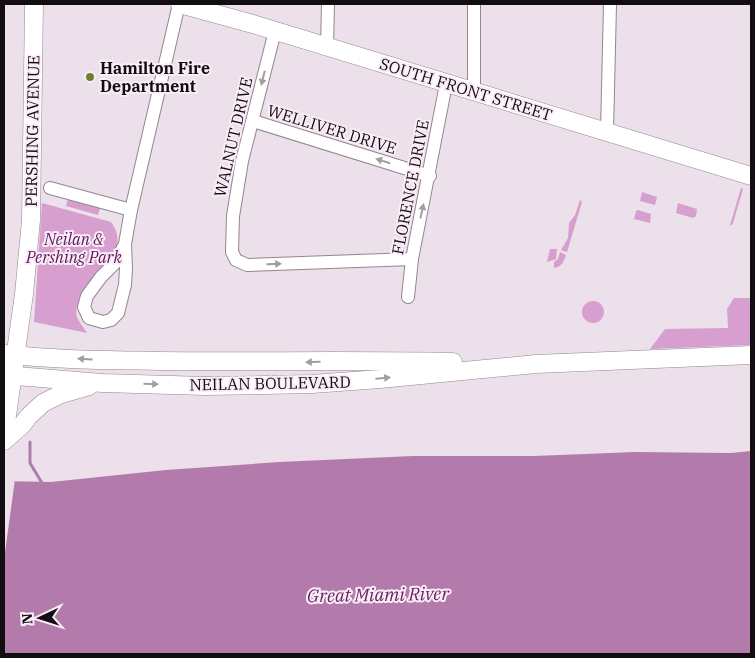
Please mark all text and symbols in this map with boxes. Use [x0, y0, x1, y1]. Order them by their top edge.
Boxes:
street label: SOUTH FRONT STREET [377, 53, 555, 125]
street label: PERSHING AVENUE [21, 55, 43, 207]
place label: Hamilton Fire Department [100, 58, 210, 96]
marker: Hamilton Fire Department [84, 71, 96, 83]
one-way arrow [259, 71, 267, 86]
street label: WALNUT DRIVE [210, 75, 256, 199]
street label: WELLIVER DRIVE [265, 100, 399, 158]
street label: FLORENCE DRIVE [387, 118, 433, 256]
one-way arrow [375, 157, 390, 165]
one-way arrow [418, 204, 426, 219]
park label: Neilan & Pershing Park [25, 229, 123, 267]
one-way arrow [267, 260, 283, 268]
one-way arrow [77, 354, 93, 362]
one-way arrow [304, 358, 320, 366]
street label: NEILAN BOULEVARD [189, 372, 351, 394]
one-way arrow [375, 374, 391, 382]
one-way arrow [143, 380, 159, 388]
water label: Great Miami River [307, 582, 450, 607]
north arrow [15, 593, 65, 643]
text: N [18, 613, 36, 625]

